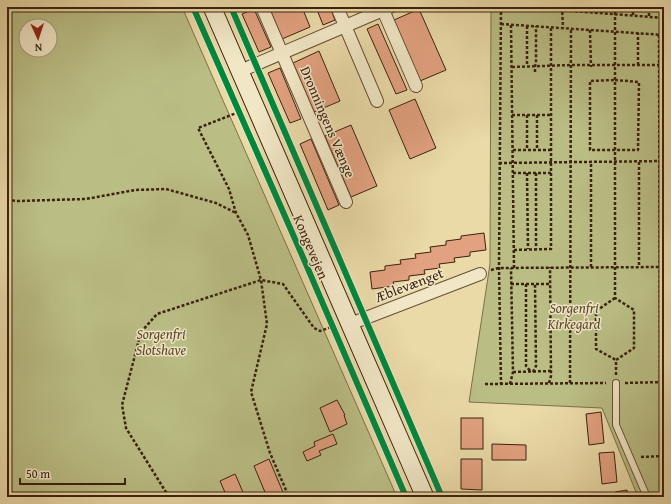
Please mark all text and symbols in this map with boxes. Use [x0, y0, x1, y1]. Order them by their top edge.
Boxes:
north arrow [18, 18, 58, 58]
text: N [34, 40, 43, 56]
street label: Dronningens Vænge [296, 63, 361, 181]
street label: Kongevejen [288, 212, 334, 282]
street label: Æblevænget [372, 263, 446, 307]
park label: Sorgenfri Kirkegård [546, 298, 601, 334]
park label: Sorgenfri Slotshave [136, 324, 187, 360]
scale bar [20, 460, 125, 486]
text: 50 m [26, 465, 50, 482]

